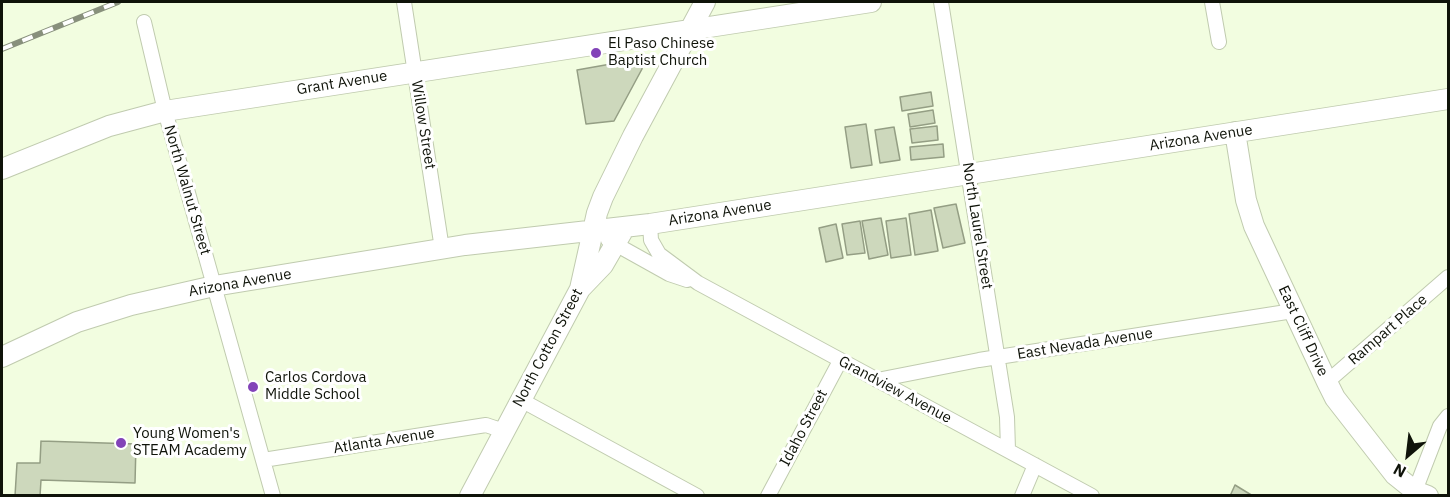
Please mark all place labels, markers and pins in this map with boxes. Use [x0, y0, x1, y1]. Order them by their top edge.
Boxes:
place label: El Paso Chinese Baptist Church [608, 35, 714, 70]
marker: El Paso Chinese Baptist Church [589, 46, 603, 60]
place label: Carlos Cordova Middle School [265, 369, 367, 404]
marker: Carlos Cordova Middle School [246, 380, 260, 394]
place label: Young Women's STEAM Academy [133, 425, 247, 460]
marker: Young Women's STEAM Academy [114, 436, 128, 450]

